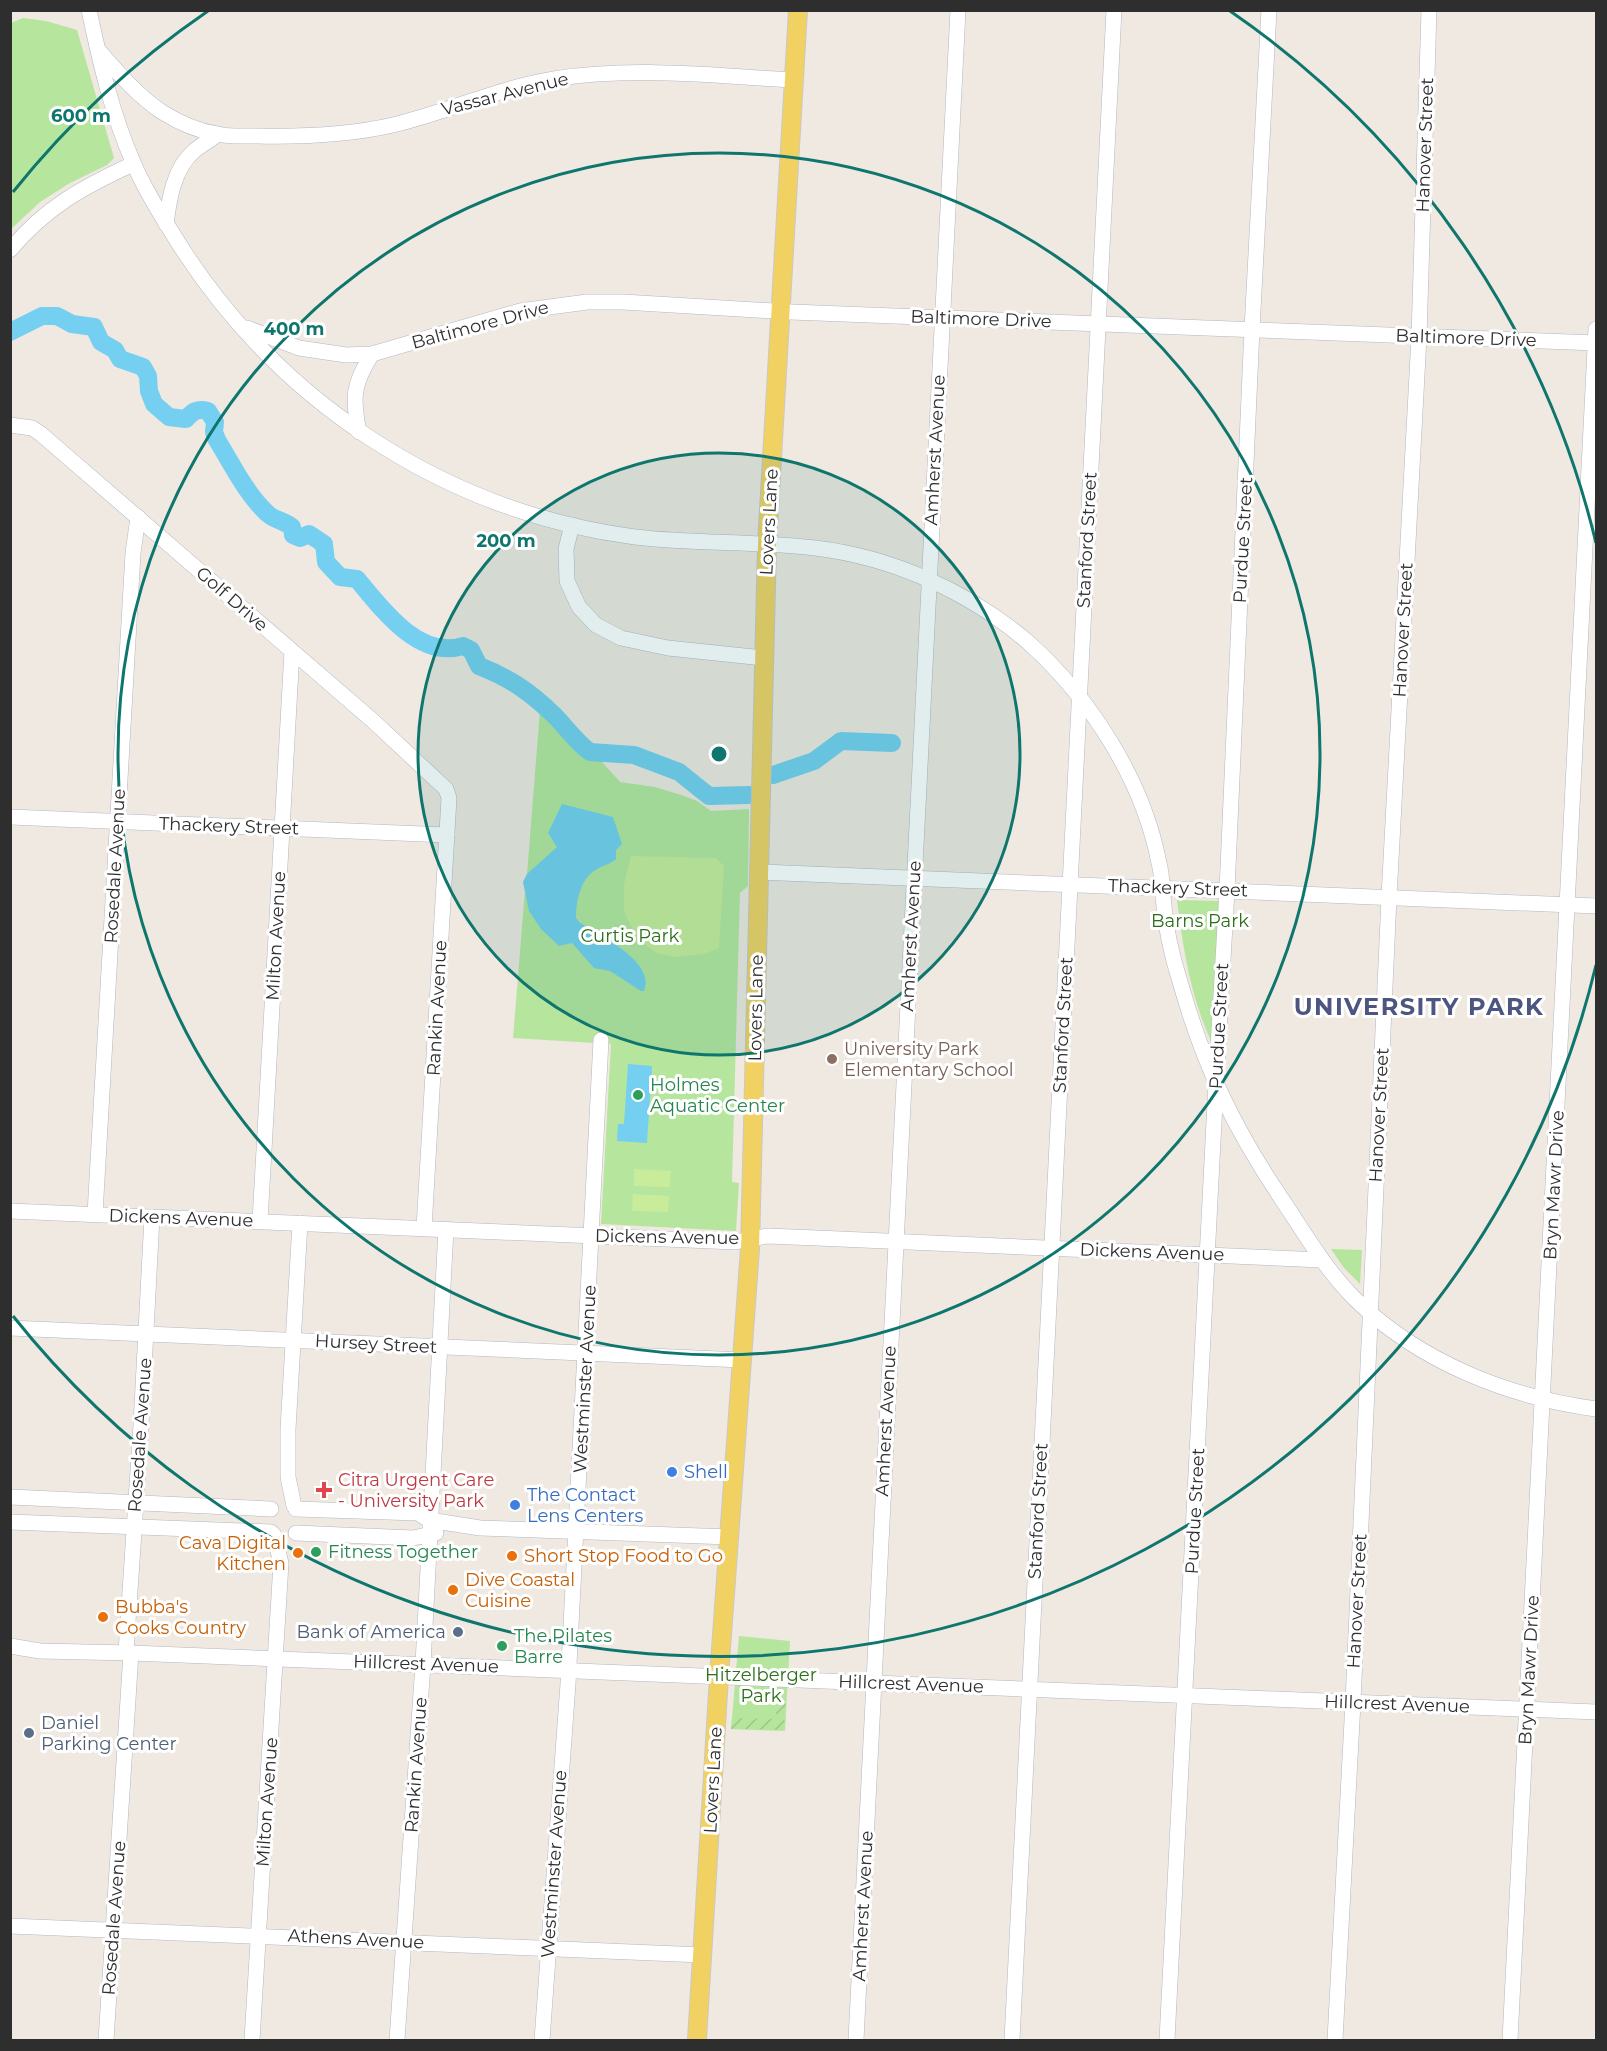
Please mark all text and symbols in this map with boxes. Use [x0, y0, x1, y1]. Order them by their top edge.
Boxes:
street label: Vassar Avenue [439, 68, 571, 120]
street label: Hanover Street [1412, 77, 1438, 213]
text: 600 m [51, 105, 111, 127]
street label: Baltimore Drive [409, 296, 551, 354]
street label: Baltimore Drive [910, 306, 1052, 332]
text: 400 m [264, 318, 324, 340]
street label: Baltimore Drive [1395, 325, 1537, 351]
street label: Amherst Avenue [920, 374, 950, 526]
street label: Lovers Lane [755, 468, 783, 576]
street label: Stanford Street [1072, 471, 1102, 609]
street label: Purdue Street [1229, 476, 1257, 604]
text: 200 m [476, 530, 536, 552]
street label: Golf Drive [192, 562, 273, 636]
street label: Hanover Street [1388, 562, 1418, 698]
centre of rings [709, 744, 729, 764]
street label: Rosedale Avenue [100, 788, 130, 944]
street label: Thackery Street [158, 813, 300, 839]
street label: Amherst Avenue [896, 860, 926, 1012]
street label: Milton Avenue [262, 870, 290, 1001]
street label: Thackery Street [1107, 875, 1249, 901]
park label: Barns Park [1151, 910, 1249, 932]
park label: Curtis Park [581, 925, 680, 947]
street label: Rankin Avenue [422, 939, 452, 1077]
street label: Lovers Lane [744, 954, 768, 1062]
street label: Stanford Street [1048, 956, 1078, 1094]
street label: Purdue Street [1205, 962, 1233, 1090]
district label: UNIVERSITY PARK [1294, 992, 1544, 1021]
place label: University Park Elementary School [844, 1038, 1014, 1081]
street label: Hanover Street [1364, 1047, 1394, 1183]
marker: University Park Elementary School [825, 1052, 839, 1066]
place label: Holmes Aquatic Center [650, 1074, 785, 1117]
marker: Holmes Aquatic Center [631, 1088, 645, 1102]
street label: Bryn Mawr Drive [1539, 1109, 1569, 1260]
street label: Dickens Avenue [108, 1204, 254, 1232]
street label: Dickens Avenue [595, 1225, 740, 1249]
street label: Dickens Avenue [1079, 1238, 1225, 1266]
street label: Westminster Avenue [569, 1284, 601, 1474]
street label: Hursey Street [314, 1330, 438, 1358]
street label: Amherst Avenue [871, 1345, 901, 1497]
street label: Rosedale Avenue [124, 1357, 156, 1513]
street label: Stanford Street [1023, 1442, 1053, 1580]
street label: Purdue Street [1181, 1447, 1209, 1575]
place label: Shell [684, 1461, 728, 1483]
marker: Shell [665, 1465, 679, 1479]
place label: Citra Urgent Care - University Park [338, 1469, 494, 1512]
marker: Citra Urgent Care - University Park [315, 1481, 333, 1499]
place label: The Contact Lens Centers [527, 1484, 643, 1527]
marker: The Contact Lens Centers [508, 1498, 522, 1512]
place label: Cava Digital Kitchen [179, 1532, 286, 1575]
street label: Hanover Street [1342, 1533, 1372, 1669]
place label: Fitness Together [328, 1541, 478, 1563]
marker: Fitness Together [309, 1545, 323, 1559]
place label: Short Stop Food to Go [524, 1545, 723, 1567]
marker: Cava Digital Kitchen [291, 1546, 305, 1560]
marker: Short Stop Food to Go [505, 1549, 519, 1563]
place label: Dive Coastal Cuisine [465, 1569, 575, 1612]
marker: Dive Coastal Cuisine [446, 1583, 460, 1597]
street label: Bryn Mawr Drive [1514, 1594, 1544, 1745]
place label: Bubba's Cooks Country [115, 1596, 246, 1639]
marker: Bubba's Cooks Country [96, 1610, 110, 1624]
place label: Bank of America [297, 1621, 446, 1643]
marker: Bank of America [451, 1625, 465, 1639]
place label: The Pilates Barre [514, 1625, 612, 1668]
marker: The Pilates Barre [495, 1639, 509, 1653]
street label: Hillcrest Avenue [353, 1650, 499, 1678]
park label: Hitzelberger Park [705, 1664, 817, 1707]
street label: Hillcrest Avenue [838, 1670, 984, 1698]
street label: Hillcrest Avenue [1324, 1690, 1470, 1718]
street label: Rankin Avenue [400, 1696, 432, 1834]
place label: Daniel Parking Center [41, 1712, 177, 1755]
marker: Daniel Parking Center [22, 1726, 36, 1740]
street label: Lovers Lane [699, 1726, 727, 1834]
street label: Milton Avenue [251, 1736, 283, 1868]
street label: Westminster Avenue [536, 1769, 572, 1959]
street label: Amherst Avenue [848, 1830, 878, 1982]
street label: Rosedale Avenue [98, 1840, 130, 1996]
street label: Athens Avenue [287, 1924, 425, 1954]

